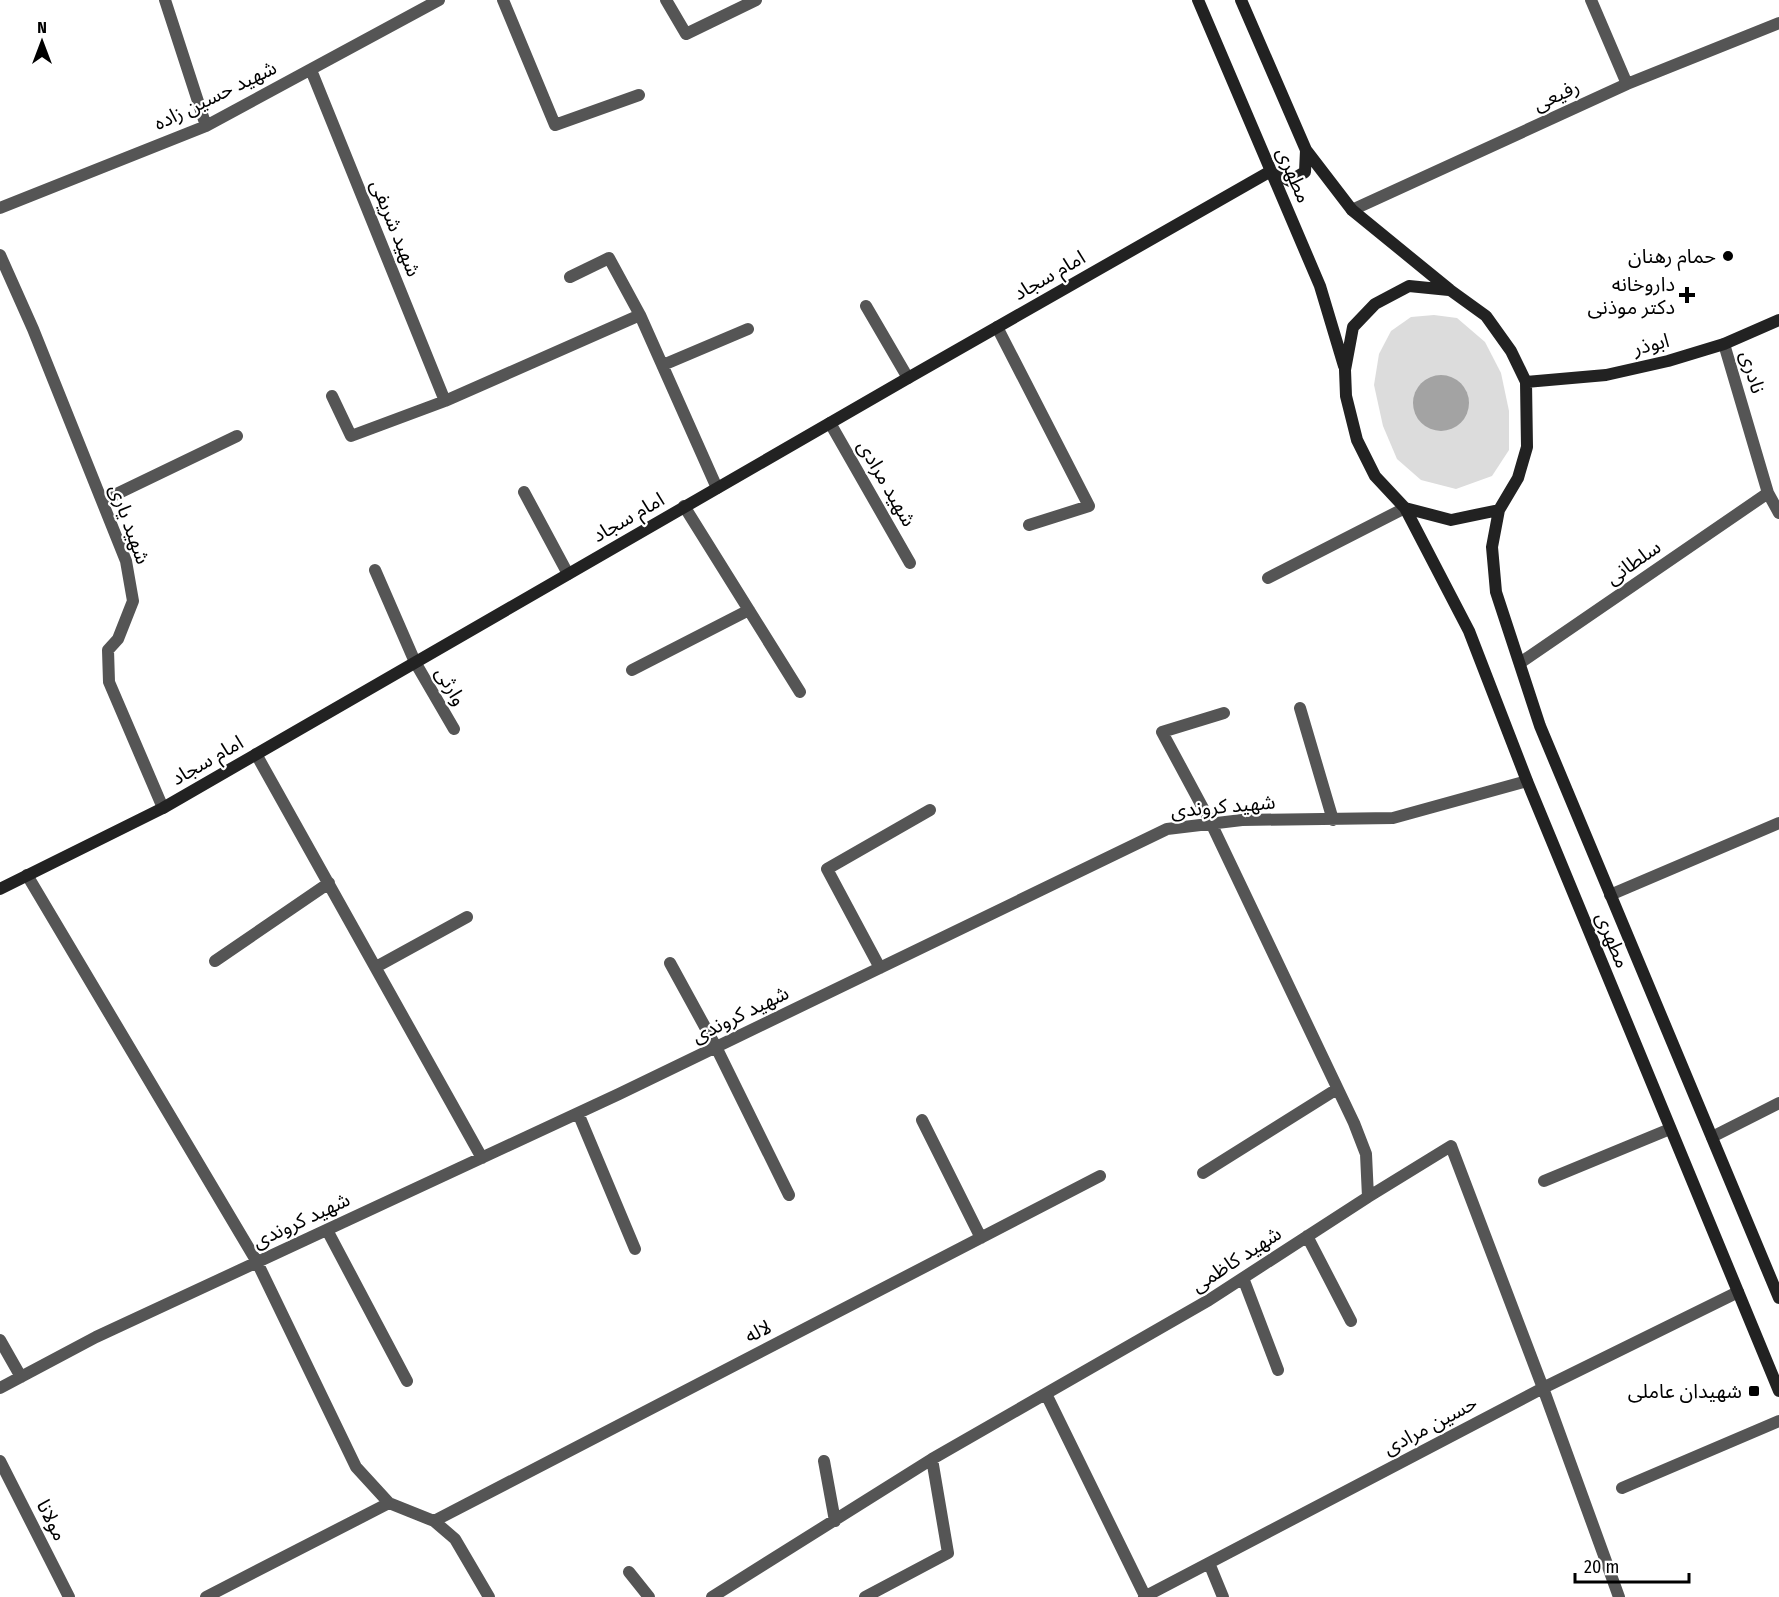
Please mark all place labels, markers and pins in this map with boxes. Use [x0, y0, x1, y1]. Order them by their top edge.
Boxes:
place label: حمام رهنان [1628, 244, 1716, 271]
marker: حمام رهنان [1721, 249, 1735, 263]
place label: داروخانه دکتر موذنی [1588, 272, 1675, 319]
marker: داروخانه دکتر موذنی [1680, 288, 1694, 302]
place label: شهیدان عاملی [1628, 1379, 1742, 1403]
marker: شهیدان عاملی [1747, 1384, 1761, 1398]

